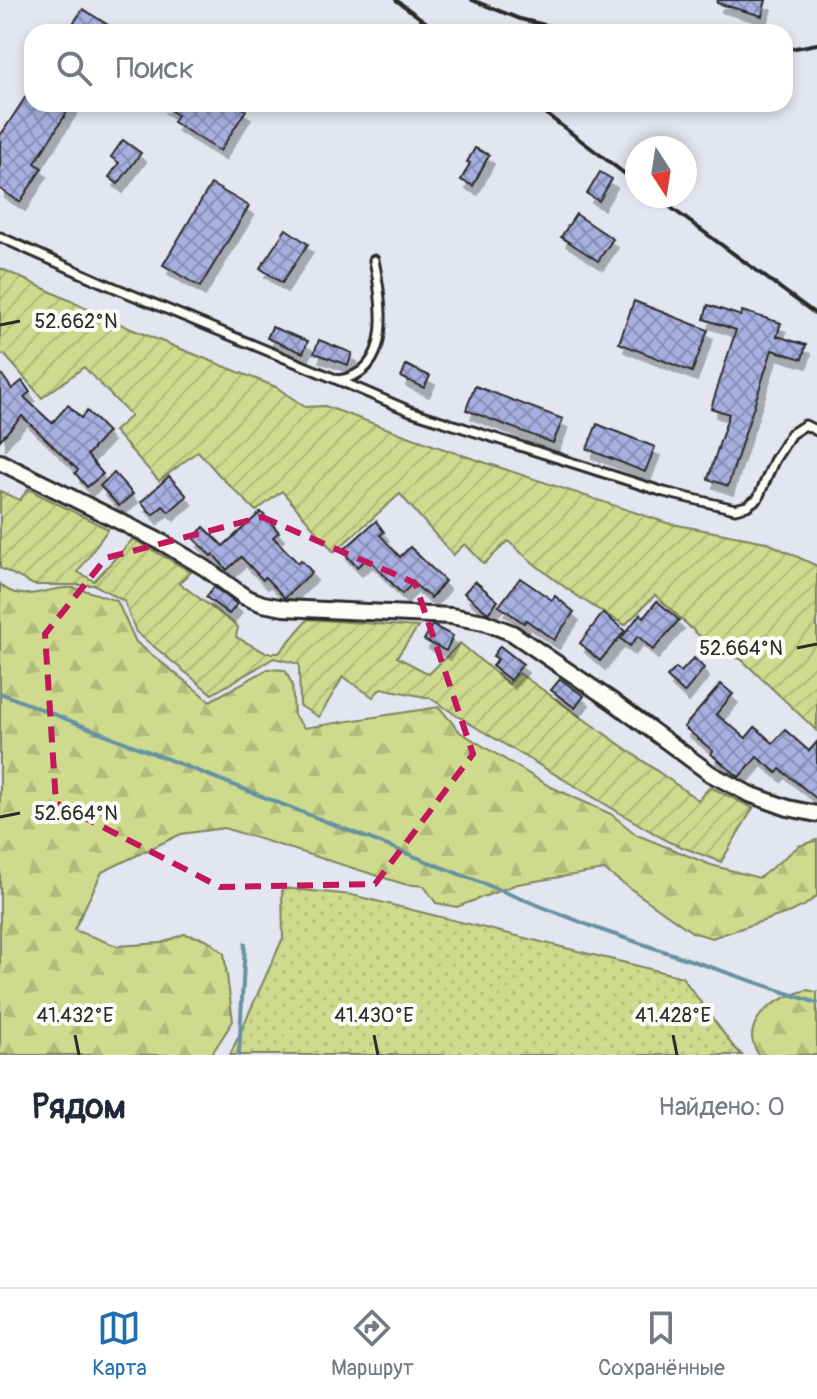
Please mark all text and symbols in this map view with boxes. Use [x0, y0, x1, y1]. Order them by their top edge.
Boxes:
search box [24, 24, 793, 112]
icon: search [52, 46, 96, 90]
text: Поиск [116, 50, 194, 87]
north arrow [625, 136, 697, 208]
text: 52.662°N [34, 309, 118, 334]
text: 52.664°N [699, 636, 783, 661]
text: 52.664°N [34, 801, 118, 826]
text: 41.432°E [37, 1003, 113, 1028]
text: 41.430°E [334, 1003, 414, 1028]
text: 41.428°E [635, 1003, 711, 1028]
text: Рядом [32, 1086, 126, 1129]
text: Найдено: 0 [658, 1091, 785, 1123]
tab: Карта [92, 1306, 147, 1382]
tab: Маршрут [331, 1306, 414, 1382]
tab: Сохранённые [598, 1306, 725, 1382]

